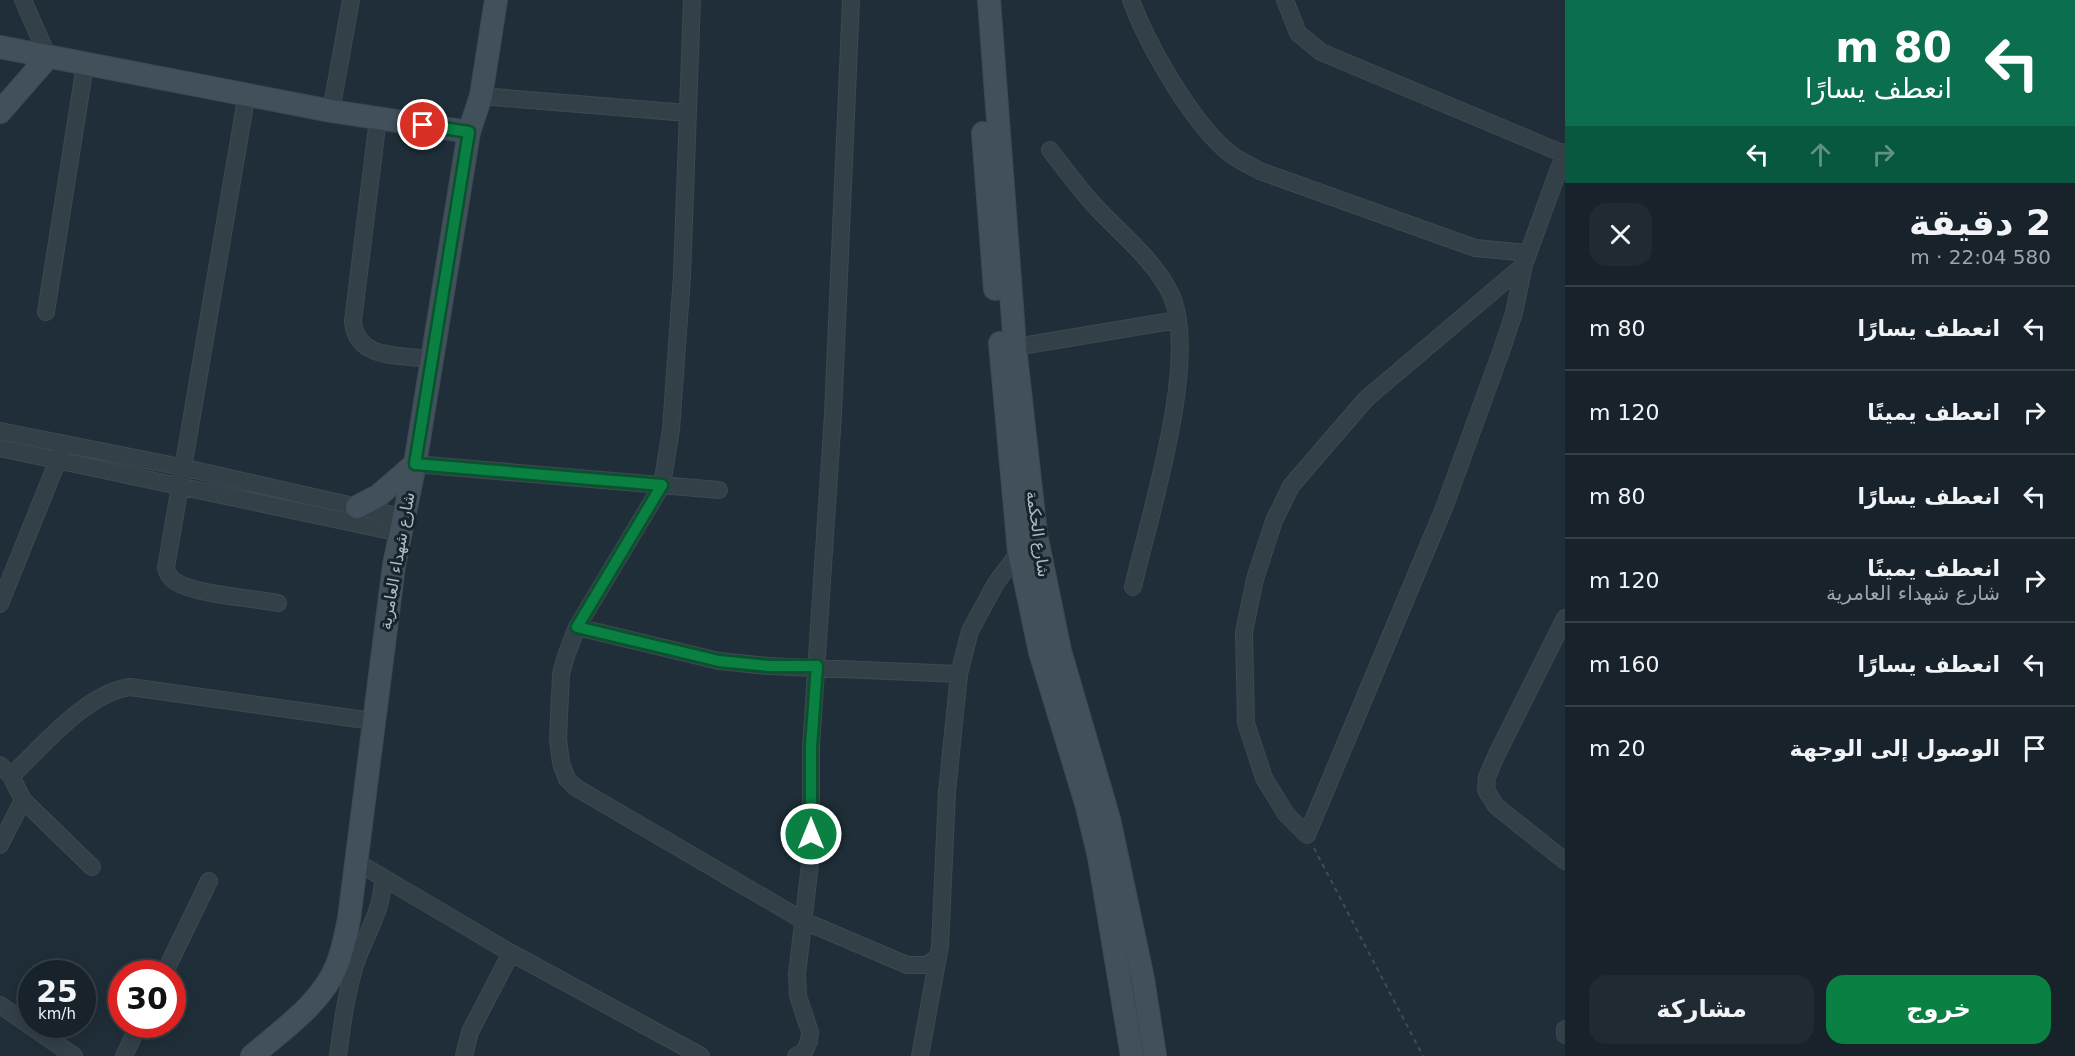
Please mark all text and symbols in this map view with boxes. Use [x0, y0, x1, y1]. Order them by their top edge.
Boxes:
text: 80 m [1835, 23, 1952, 72]
icon: left [1973, 24, 2051, 102]
text: انعطف يسارًا [1805, 73, 1952, 104]
pin [397, 99, 448, 150]
icon: arrive [406, 108, 439, 141]
icon: left [1741, 138, 1774, 171]
icon: ahead [1804, 138, 1837, 171]
icon: right [1867, 138, 1900, 171]
text: 2 دقيقة [1909, 202, 2051, 243]
button: close [1589, 203, 1652, 266]
text: 580 m · 22:04 [1910, 245, 2051, 269]
icon: left [2018, 312, 2051, 345]
text: 80 m [1589, 316, 1645, 341]
text: انعطف يسارًا [1857, 316, 2000, 341]
icon: right [2018, 396, 2051, 429]
text: 120 m [1589, 400, 1659, 425]
text: انعطف يمينًا [1867, 400, 2000, 425]
icon: left [2018, 480, 2051, 513]
text: 80 m [1589, 484, 1645, 509]
text: انعطف يسارًا [1857, 484, 2000, 509]
street label: شارع الحكمة [1022, 490, 1053, 579]
street label: شارع شهداء العامرية [376, 491, 419, 631]
text: انعطف يمينًا [1867, 556, 2000, 581]
icon: right [2018, 564, 2051, 597]
text: 120 m [1589, 568, 1659, 593]
text: شارع شهداء العامرية [1826, 581, 2000, 605]
icon: left [2018, 648, 2051, 681]
text: 160 m [1589, 652, 1659, 677]
text: انعطف يسارًا [1857, 652, 2000, 677]
icon: arrive [2018, 732, 2051, 765]
text: 20 m [1589, 736, 1645, 761]
text: الوصول إلى الوجهة [1790, 736, 2000, 761]
position arrow [779, 802, 843, 866]
speed limit sign: 30 [108, 960, 186, 1038]
text: 25 [36, 974, 78, 1009]
button: مشاركة [1589, 975, 1814, 1044]
button: خروج [1826, 975, 2051, 1044]
text: km/h [38, 1005, 76, 1023]

